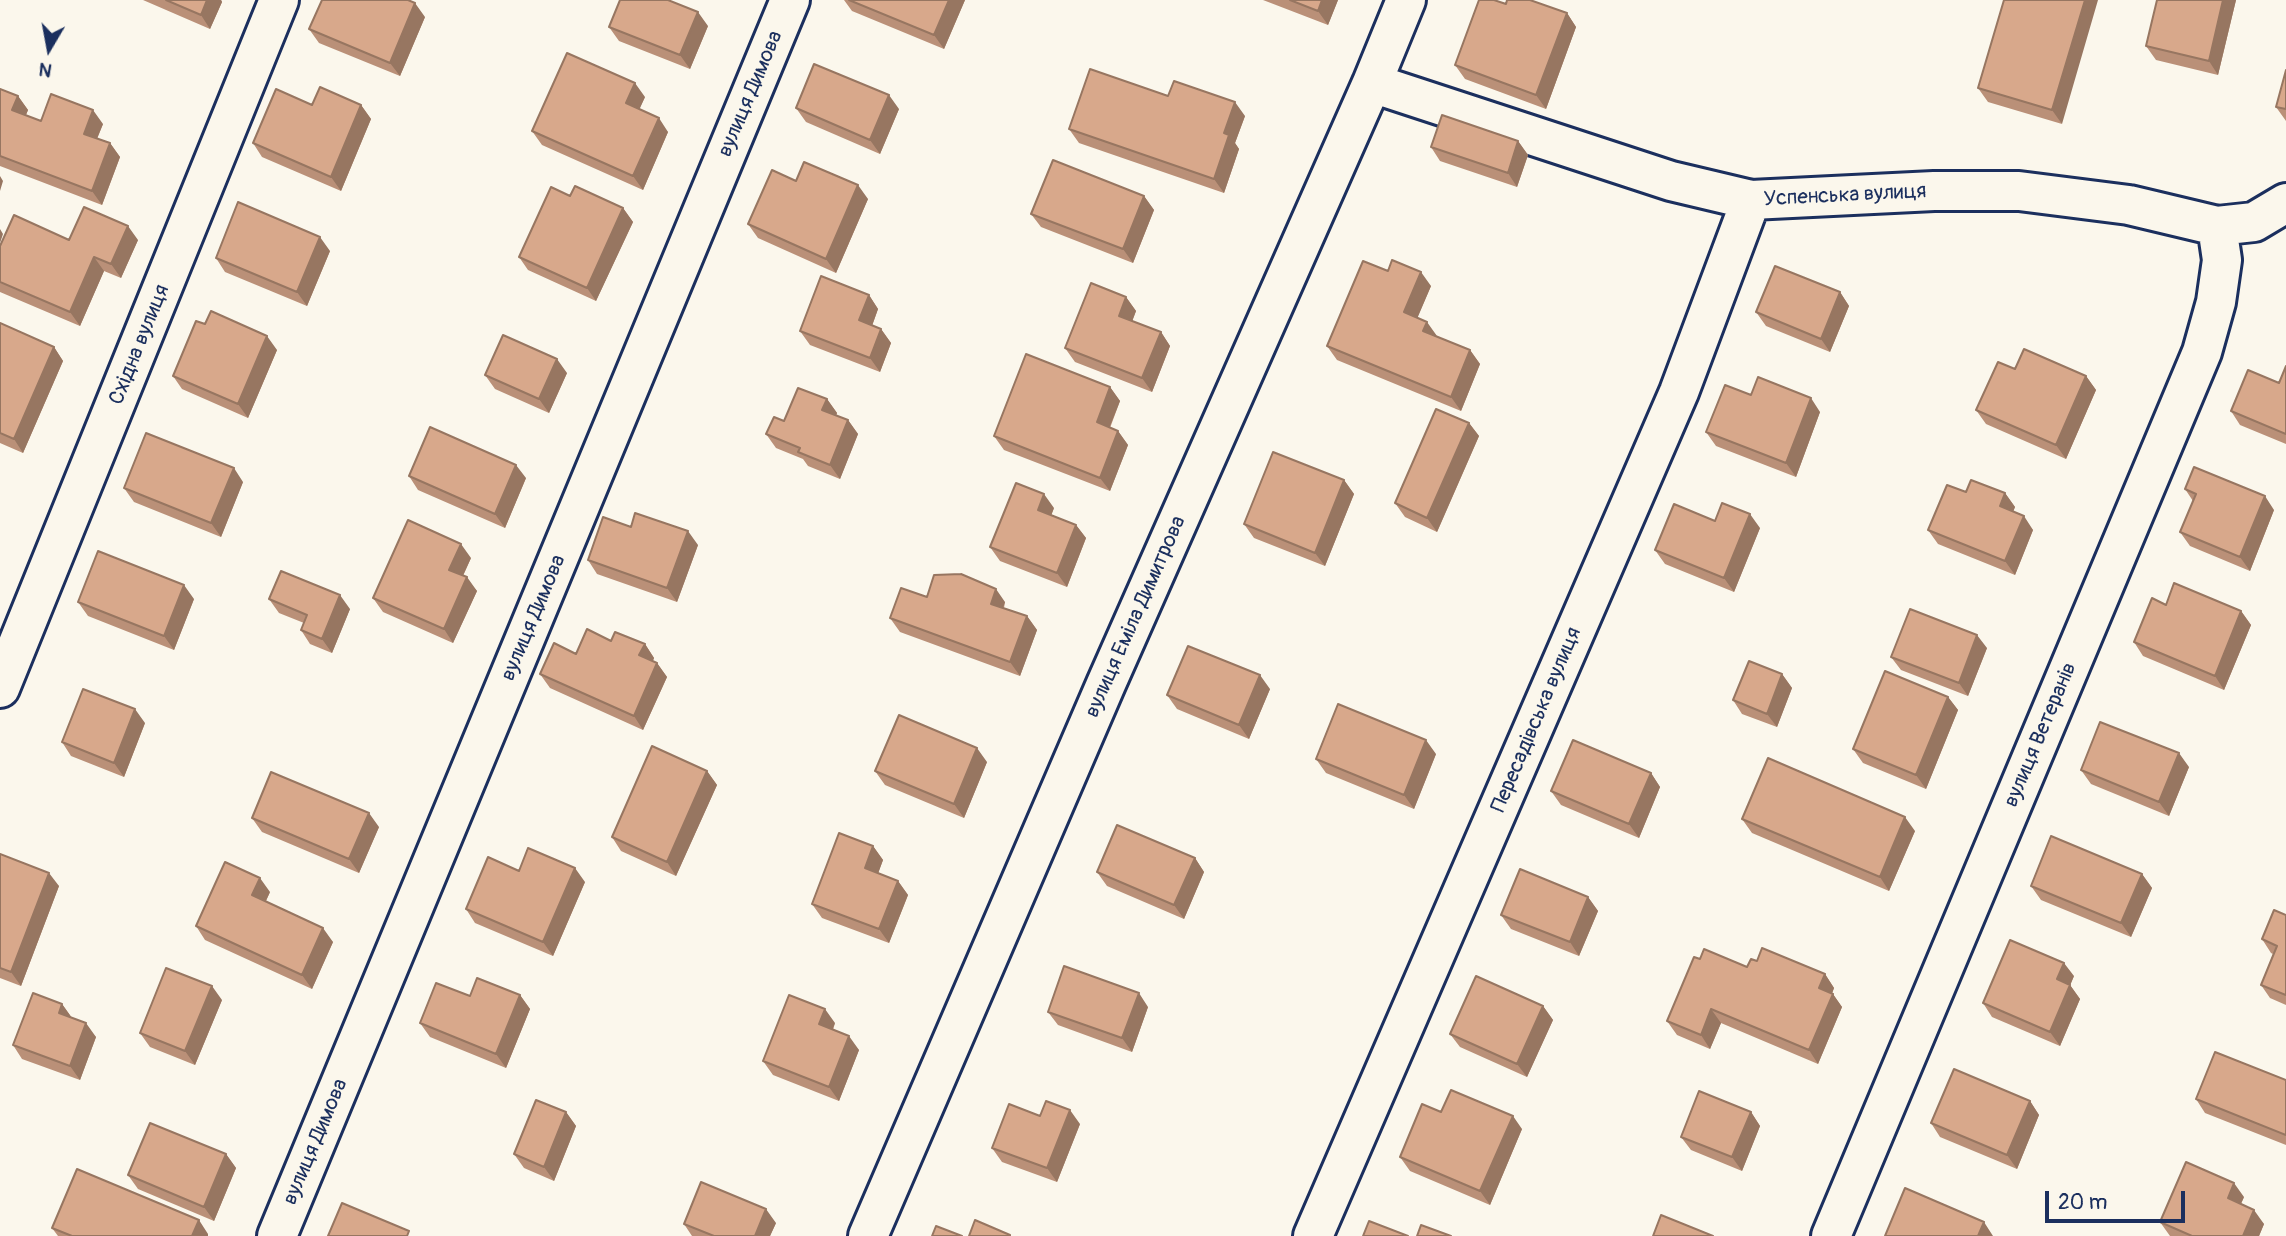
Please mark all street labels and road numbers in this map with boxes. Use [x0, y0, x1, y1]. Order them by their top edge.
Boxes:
street label: вулиця Димова [713, 27, 789, 161]
street label: Успенська вулиця [1763, 179, 1927, 213]
street label: Східна вулиця [104, 281, 176, 409]
street label: вулиця Еміла Димитрова [1080, 512, 1192, 722]
street label: вулиця Димова [496, 551, 572, 685]
street label: Пересадівська вулиця [1487, 624, 1587, 816]
street label: вулиця Ветеранів [1999, 659, 2083, 811]
street label: вулиця Димова [278, 1075, 354, 1209]

